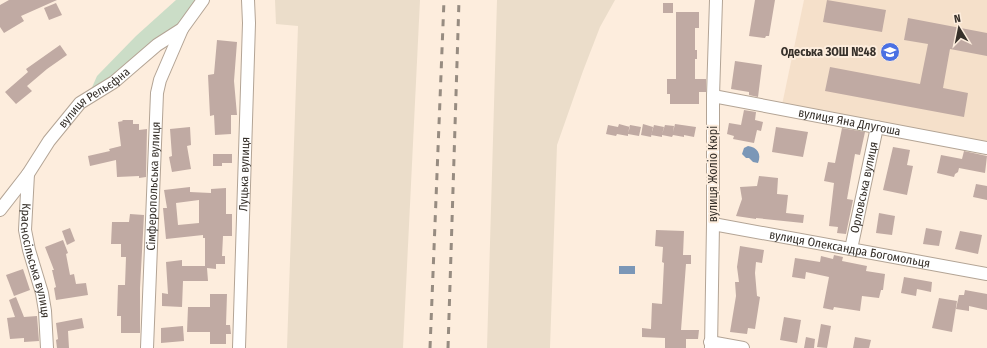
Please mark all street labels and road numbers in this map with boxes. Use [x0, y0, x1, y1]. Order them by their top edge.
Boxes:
street label: вулиця Рельєфна [56, 65, 133, 131]
street label: вулиця Яна Длугоша [797, 105, 902, 139]
street label: Сімферопольська вулиця [144, 121, 163, 251]
street label: вулиця Жоліо Кюрі [706, 126, 720, 222]
street label: Луцька вулиця [236, 137, 252, 212]
street label: Орловська вулиця [848, 140, 881, 234]
street label: Красносільська вулиця [18, 203, 52, 318]
street label: вулиця Олександра Богомольця [768, 227, 931, 270]

